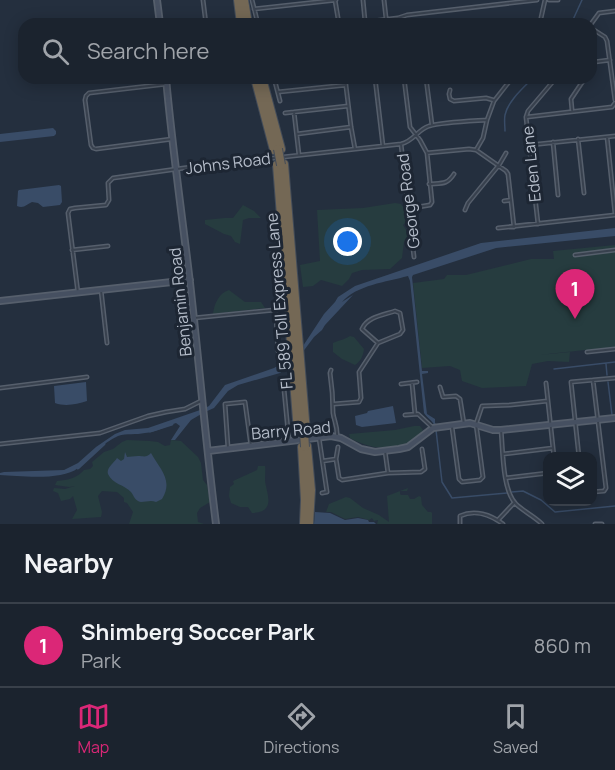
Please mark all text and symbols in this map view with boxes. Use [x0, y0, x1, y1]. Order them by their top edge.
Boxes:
search box [18, 18, 597, 84]
icon: search [39, 35, 72, 68]
text: Search here [87, 36, 209, 66]
street label: Eden Lane [516, 125, 546, 203]
street label: Johns Road [184, 147, 272, 179]
street label: George Road [391, 152, 425, 250]
street label: FL 589 Toll Express Lane [260, 212, 298, 390]
your location [333, 227, 362, 256]
street label: Benjamin Road [163, 247, 197, 357]
pin: 1 [556, 270, 594, 319]
street label: Barry Road [250, 416, 332, 444]
map controls [543, 452, 597, 506]
button: layers [543, 452, 597, 506]
text: Nearby [24, 545, 113, 581]
text: Shimberg Soccer Park [81, 617, 314, 647]
text: 1 [39, 632, 48, 659]
text: 860 m [534, 632, 591, 659]
text: Park [81, 647, 121, 674]
tab: Map [77, 700, 110, 758]
tab: Directions [264, 700, 339, 758]
tab: Saved [493, 700, 538, 758]

